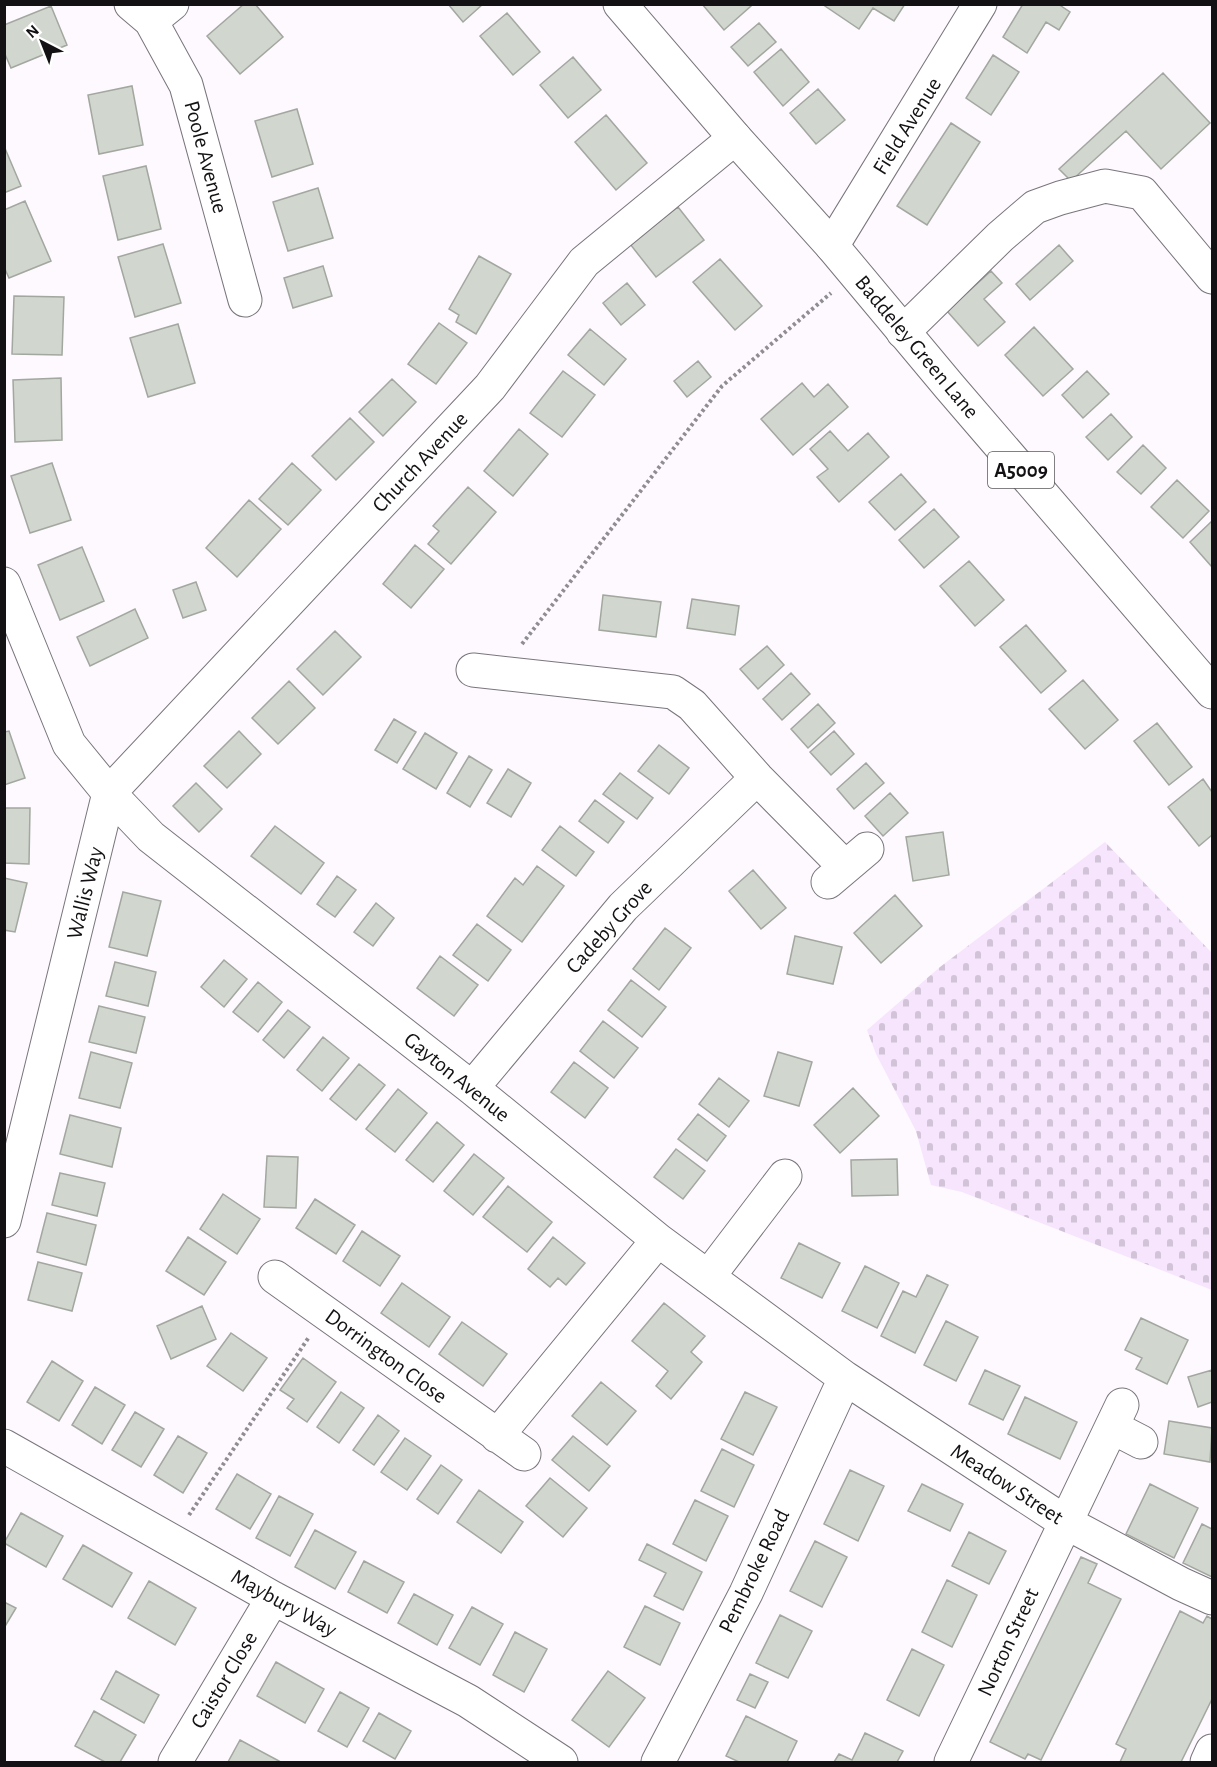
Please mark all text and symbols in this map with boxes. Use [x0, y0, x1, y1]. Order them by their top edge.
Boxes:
north arrow [12, 12, 72, 72]
text: N [23, 22, 42, 41]
street label: Field Avenue [869, 74, 945, 178]
street label: Poole Avenue [180, 98, 232, 216]
street label: Baddeley Green Lane [851, 271, 983, 423]
street label: Church Avenue [368, 407, 472, 517]
road number: A5009 [988, 452, 1054, 488]
street label: Wallis Way [63, 844, 107, 941]
street label: Cadeby Grove [562, 876, 656, 978]
street label: Gayton Avenue [400, 1028, 514, 1126]
street label: Dorrington Close [321, 1305, 451, 1407]
street label: Meadow Street [947, 1440, 1067, 1528]
street label: Pembroke Road [715, 1506, 793, 1636]
street label: Maybury Way [228, 1565, 341, 1641]
street label: Norton Street [973, 1585, 1043, 1699]
street label: Caistor Close [186, 1628, 262, 1732]

